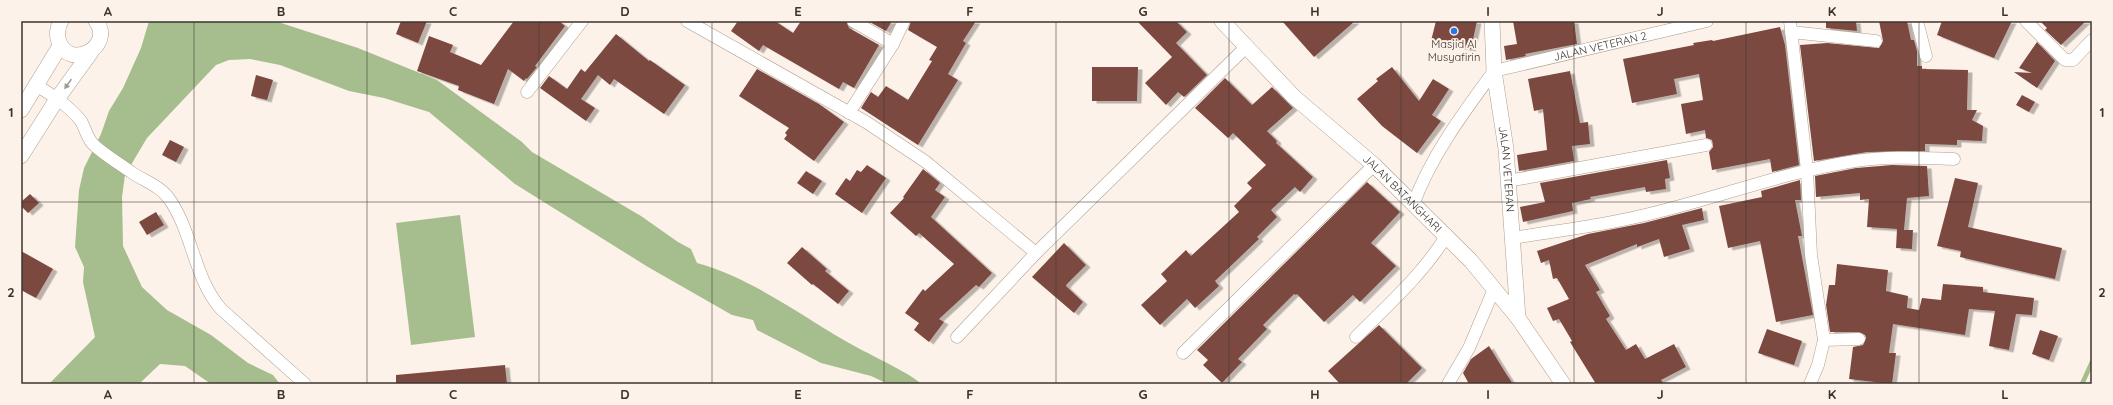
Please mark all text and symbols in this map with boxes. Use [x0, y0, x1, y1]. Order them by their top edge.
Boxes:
text: A [104, 3, 113, 19]
text: B [277, 3, 285, 19]
text: C [449, 3, 457, 19]
text: D [620, 3, 630, 19]
text: E [794, 3, 802, 19]
text: F [966, 3, 974, 19]
text: G [1138, 3, 1148, 19]
text: H [1310, 3, 1320, 19]
text: I [1486, 3, 1490, 19]
text: J [1656, 3, 1664, 19]
text: K [1828, 3, 1837, 19]
text: L [2001, 3, 2009, 19]
marker: Masjid Al Musyafirin [1449, 26, 1459, 36]
street label: JALAN VETERAN 2 [1552, 28, 1648, 64]
place label: Masjid Al Musyafirin [1428, 37, 1480, 64]
one-way arrow [64, 78, 72, 89]
text: 1 [8, 104, 14, 120]
text: 1 [2099, 104, 2105, 120]
street label: JALAN VETERAN [1496, 125, 1517, 213]
street label: JALAN BATANGHARI [1360, 152, 1445, 235]
text: 2 [7, 284, 15, 300]
text: 2 [2098, 284, 2106, 300]
text: A [104, 386, 113, 402]
text: B [277, 386, 285, 402]
text: C [449, 386, 457, 402]
text: D [620, 386, 630, 402]
text: E [794, 386, 802, 402]
text: F [966, 386, 974, 402]
text: G [1138, 386, 1148, 402]
text: H [1310, 386, 1320, 402]
text: I [1486, 386, 1490, 402]
text: J [1656, 386, 1664, 402]
text: K [1828, 386, 1837, 402]
text: L [2001, 386, 2009, 402]

